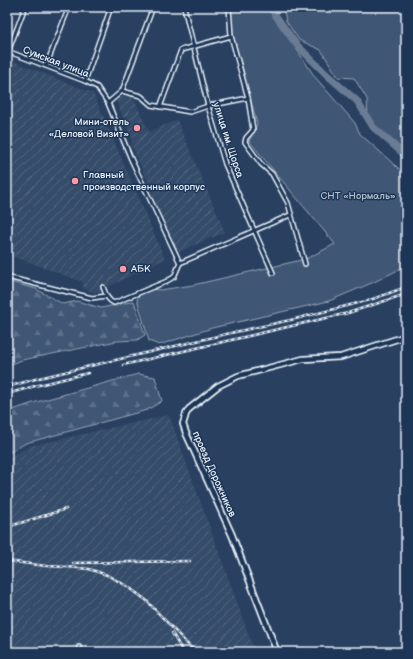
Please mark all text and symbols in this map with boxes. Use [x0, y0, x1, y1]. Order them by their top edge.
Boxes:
street label: Сумская улица [21, 44, 91, 80]
street label: улица им. Щорса [210, 101, 246, 179]
place label: Мини-отель «Деловой Визит» [49, 116, 129, 140]
marker: Мини-отель «Деловой Визит» [132, 123, 142, 133]
place label: Главный производственный корпус [83, 169, 205, 193]
marker: Главный производственный корпус [70, 176, 80, 186]
park label: СНТ «Нормаль» [321, 190, 396, 202]
place label: АБК [130, 263, 151, 275]
marker: АБК [118, 264, 128, 274]
street label: проезд Дорожников [190, 429, 239, 519]

